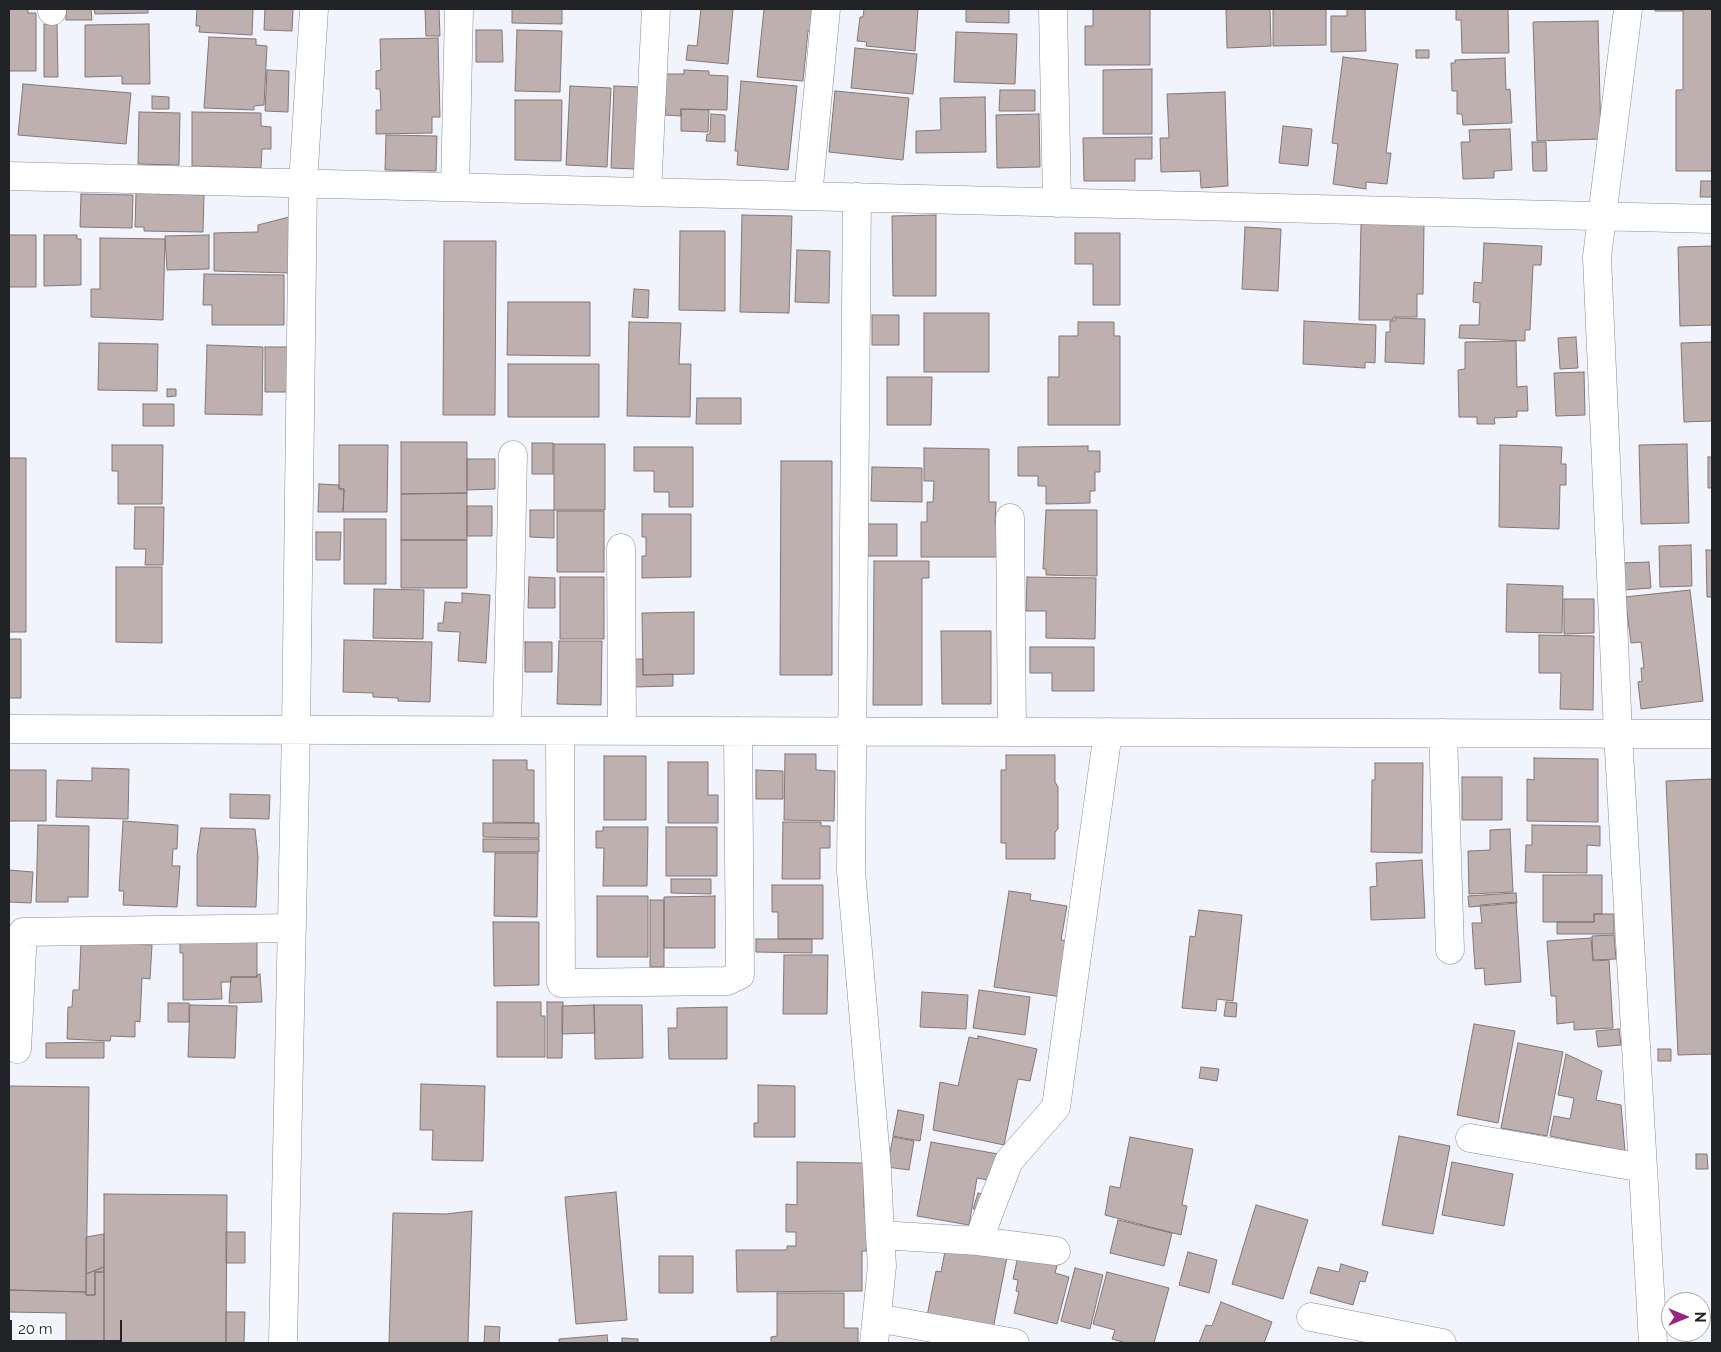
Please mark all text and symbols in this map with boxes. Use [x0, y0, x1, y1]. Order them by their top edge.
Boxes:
north arrow [1661, 1292, 1711, 1342]
scale bar [12, 1310, 125, 1342]
text: N [1692, 1312, 1708, 1322]
text: 20 m [18, 1320, 53, 1338]

